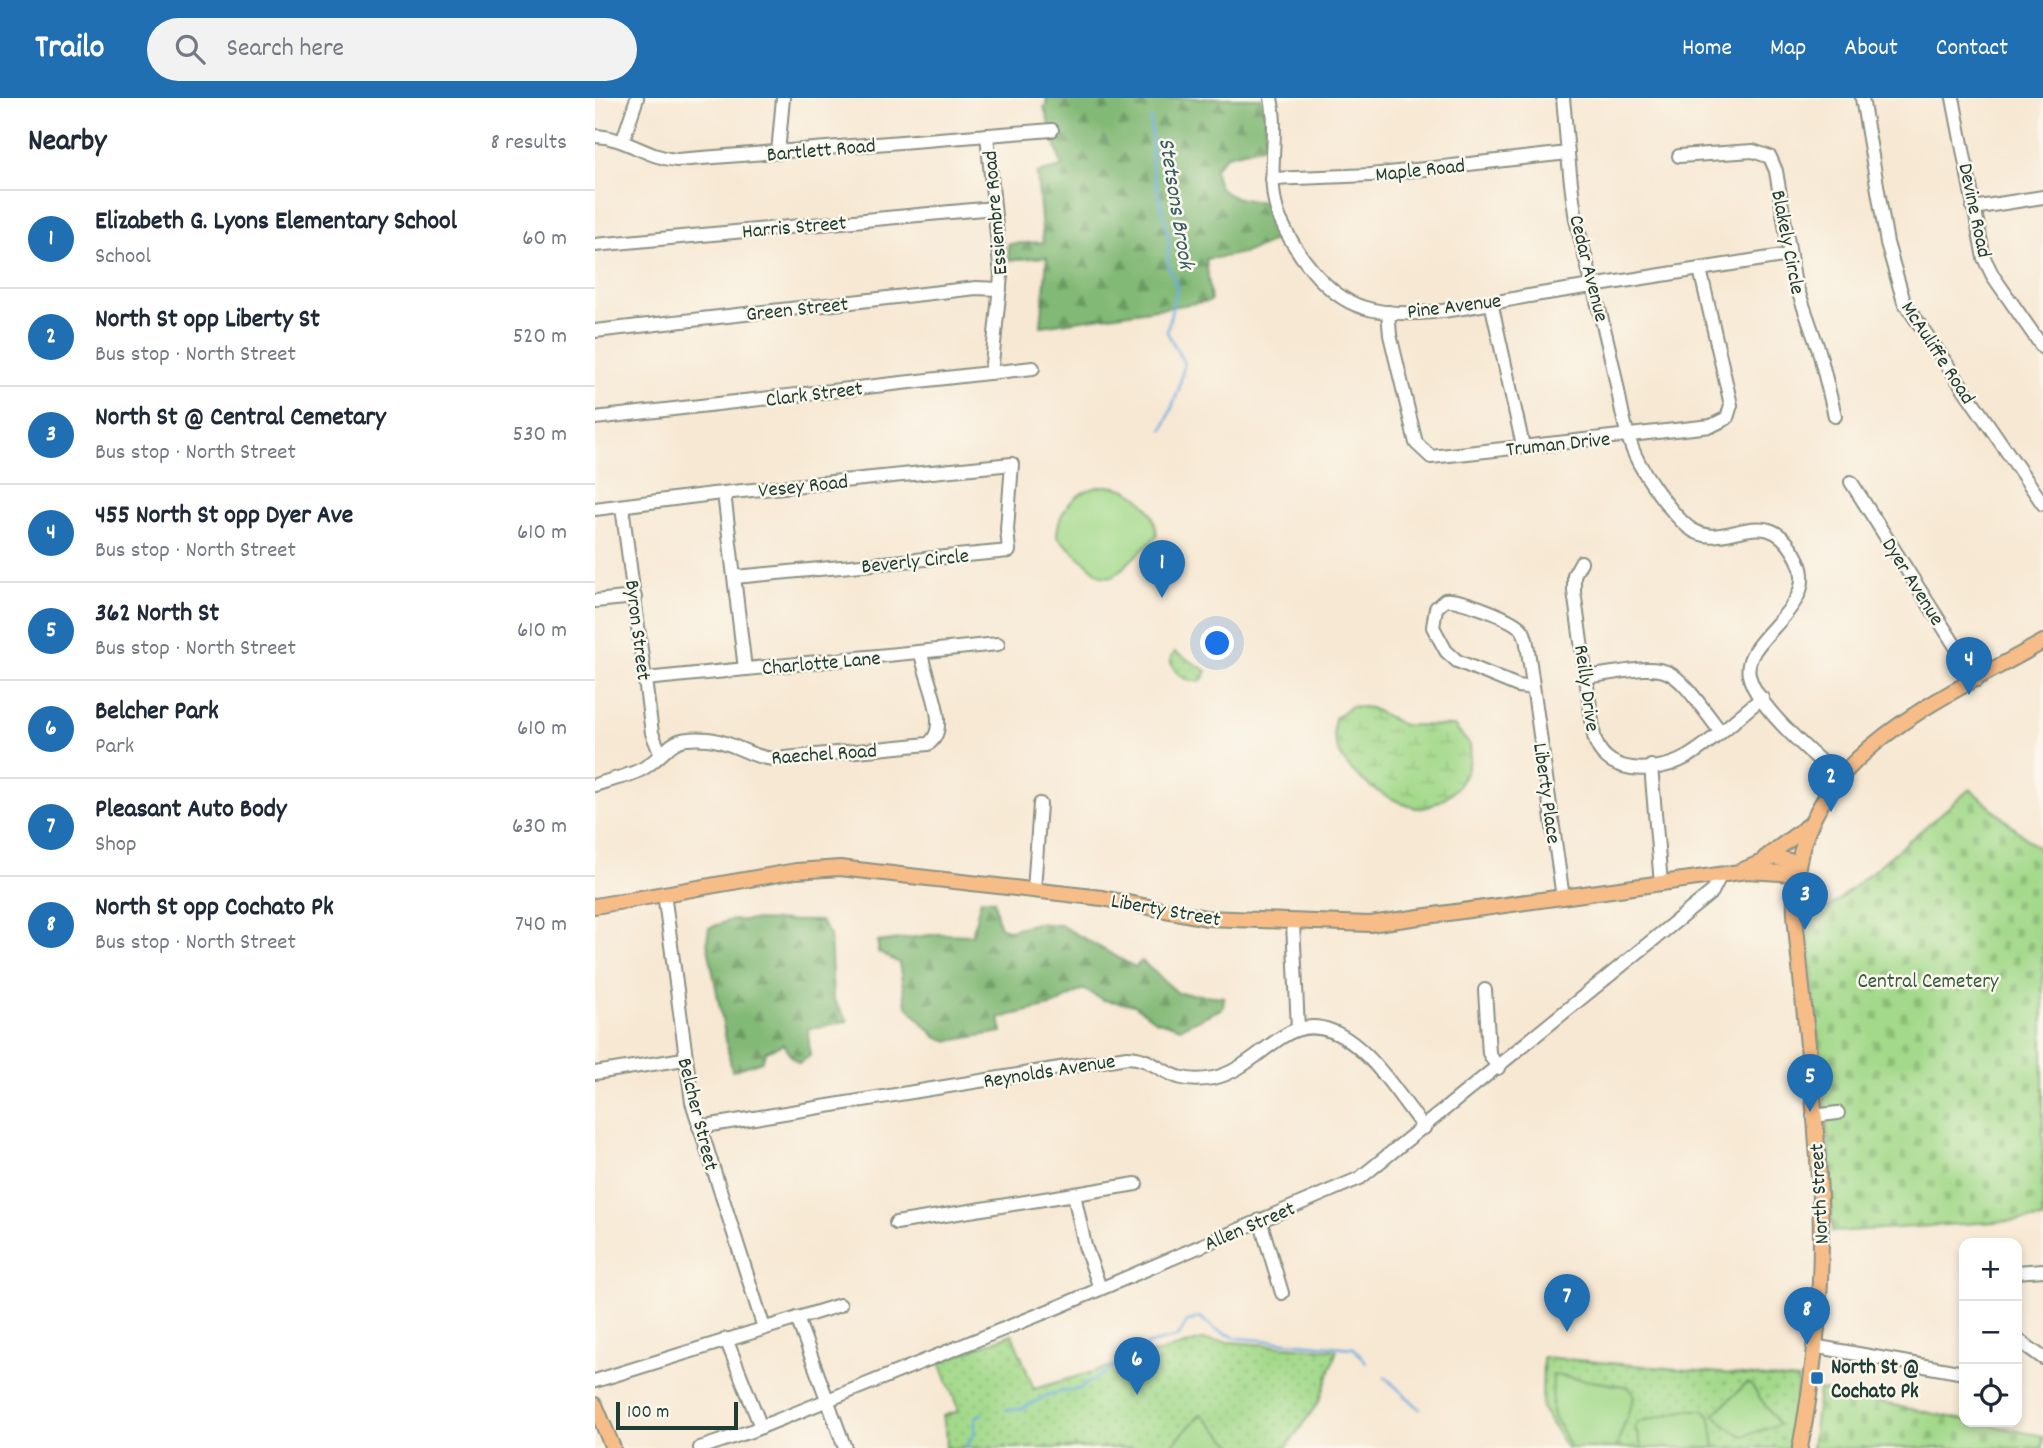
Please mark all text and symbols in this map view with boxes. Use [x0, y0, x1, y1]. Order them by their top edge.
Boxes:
search box [147, 18, 637, 81]
text: Trailo [35, 26, 105, 73]
icon: search [171, 30, 209, 68]
text: Search here [227, 31, 344, 68]
text: Home [1682, 32, 1732, 66]
text: Map [1770, 32, 1806, 66]
text: About [1844, 32, 1898, 66]
text: Contact [1936, 32, 2008, 66]
text: Nearby [28, 122, 106, 165]
text: 8 results [491, 127, 567, 160]
street label: Bartlett Road [766, 132, 877, 172]
water label: Stetsons Brook [1148, 136, 1202, 274]
street label: Essiembre Road [977, 149, 1017, 276]
street label: Maple Road [1374, 152, 1467, 192]
street label: Devine Road [1948, 161, 1998, 261]
street label: Blakely Circle [1761, 188, 1811, 297]
text: Elizabeth G. Lyons Elementary School [95, 204, 457, 241]
street label: Harris Street [741, 209, 848, 248]
street label: Cedar Avenue [1559, 212, 1615, 325]
text: 1 [48, 223, 54, 256]
text: 60 m [522, 223, 567, 256]
text: School [95, 241, 151, 274]
street label: Pine Avenue [1406, 287, 1503, 329]
street label: Green Street [745, 291, 850, 331]
street label: McAuliffe Road [1892, 296, 1981, 411]
text: North St opp Liberty St [95, 302, 320, 339]
text: 2 [46, 321, 56, 354]
text: 520 m [513, 321, 567, 354]
text: Bus stop · North Street [95, 339, 296, 372]
street label: Clark Street [764, 375, 865, 417]
text: North St @ Central Cemetary [95, 400, 386, 437]
text: 3 [46, 419, 56, 452]
text: 530 m [513, 419, 567, 452]
street label: Truman Drive [1505, 426, 1612, 466]
text: Bus stop · North Street [95, 437, 296, 470]
street label: Vesey Road [757, 468, 850, 508]
text: 455 North St opp Dyer Ave [95, 498, 353, 535]
text: 4 [46, 517, 56, 550]
text: 610 m [517, 517, 567, 550]
street label: Dyer Avenue [1873, 533, 1950, 632]
text: Bus stop · North Street [95, 535, 296, 568]
pin: 1 [1139, 540, 1185, 598]
street label: Beverly Circle [860, 542, 971, 584]
street label: Byron Street [615, 578, 657, 683]
text: 362 North St [95, 596, 219, 633]
text: 5 [46, 615, 56, 648]
text: 610 m [517, 615, 567, 648]
your location [1200, 626, 1234, 660]
text: Bus stop · North Street [95, 633, 296, 666]
pin: 4 [1946, 637, 1992, 695]
street label: Reilly Drive [1564, 643, 1606, 734]
street label: Charlotte Lane [761, 645, 882, 685]
text: Belcher Park [95, 694, 219, 731]
text: 6 [45, 713, 57, 746]
text: 610 m [517, 713, 567, 746]
text: Park [95, 731, 134, 764]
street label: Raechel Road [770, 737, 878, 775]
street label: Liberty Place [1523, 741, 1567, 846]
pin: 2 [1808, 754, 1854, 812]
text: Pleasant Auto Body [95, 792, 286, 829]
text: 7 [47, 811, 55, 844]
text: 630 m [512, 811, 567, 844]
text: Shop [95, 829, 137, 862]
pin: 3 [1782, 872, 1828, 930]
street label: Liberty Street [1108, 888, 1223, 936]
text: North St opp Cochato Pk [95, 890, 334, 927]
text: 8 [46, 909, 56, 942]
text: 740 m [515, 909, 567, 942]
text: Bus stop · North Street [95, 927, 296, 960]
park label: Central Cemetery [1857, 968, 1999, 998]
street label: Reynolds Avenue [981, 1048, 1117, 1098]
pin: 5 [1787, 1054, 1833, 1112]
street label: Belcher Street [668, 1055, 725, 1174]
street label: North Street [1803, 1143, 1839, 1245]
street label: Allen Street [1200, 1195, 1301, 1260]
map controls [1959, 1238, 2022, 1427]
button: + [1959, 1238, 2022, 1301]
pin: 7 [1544, 1274, 1590, 1332]
pin: 8 [1784, 1287, 1830, 1345]
button: − [1959, 1301, 2022, 1364]
pin: 6 [1114, 1337, 1160, 1395]
place label: North St @ Cochato Pk [1831, 1354, 1919, 1408]
button: locate [1959, 1364, 2022, 1427]
marker: North St @ Cochato Pk [1809, 1370, 1825, 1386]
scale bar [616, 1399, 739, 1431]
text: 100 m [627, 1400, 669, 1427]

